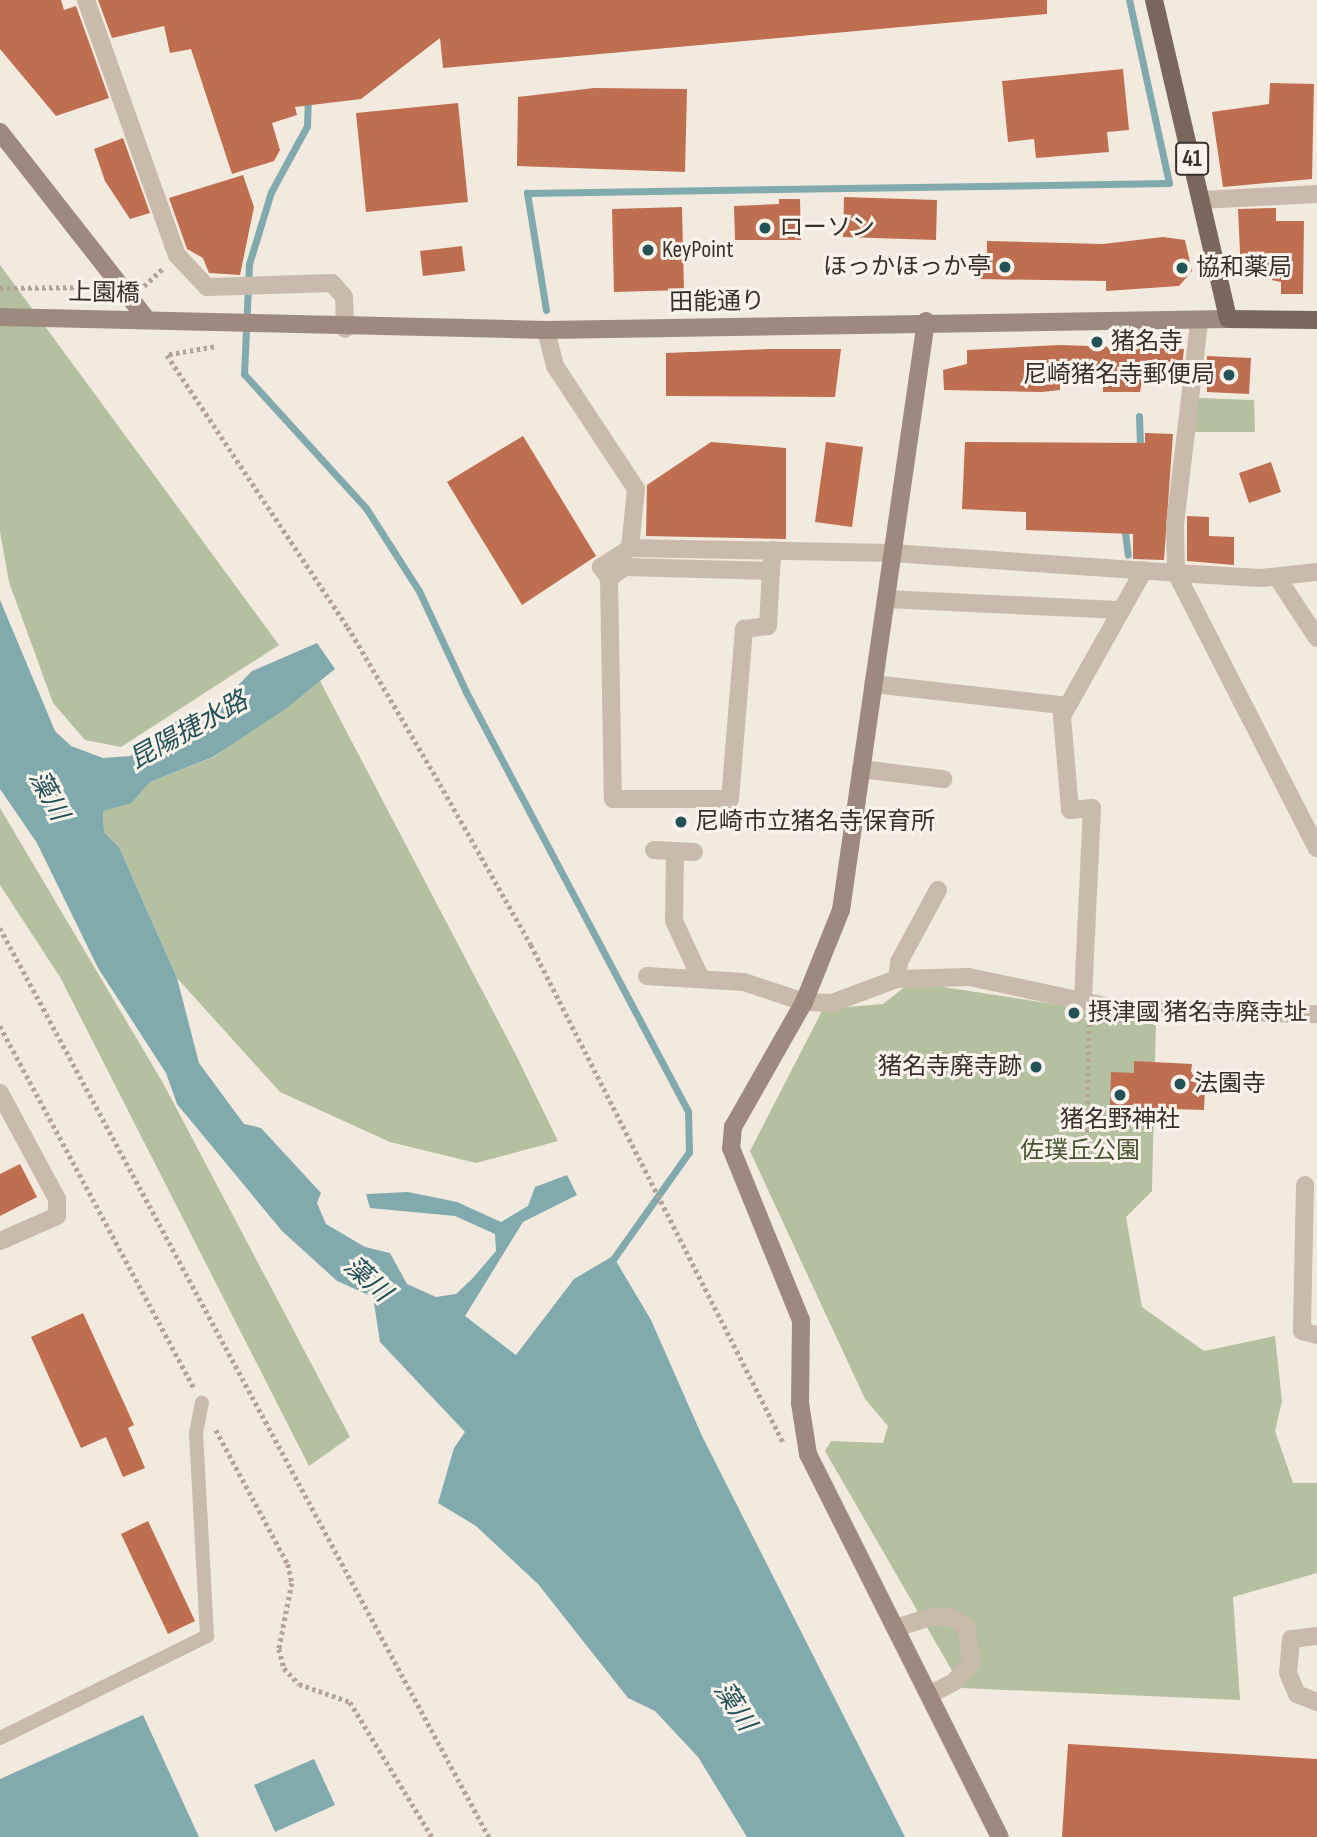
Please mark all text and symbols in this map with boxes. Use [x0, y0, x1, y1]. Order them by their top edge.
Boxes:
road number: 41 [1174, 140, 1210, 178]
place label: ローソン [779, 214, 875, 242]
marker: ローソン [757, 220, 773, 236]
place label: KeyPoint [662, 236, 733, 264]
marker: KeyPoint [640, 242, 656, 258]
place label: ほっかほっか亭 [823, 253, 991, 281]
place label: 協和薬局 [1196, 254, 1292, 282]
marker: ほっかほっか亭 [997, 259, 1013, 275]
marker: 協和薬局 [1174, 260, 1190, 276]
street label: 上園橋 [68, 278, 140, 308]
street label: 田能通り [669, 287, 765, 317]
place label: 猪名寺 [1111, 328, 1183, 356]
marker: 猪名寺 [1089, 334, 1105, 350]
place label: 尼崎猪名寺郵便局 [1023, 361, 1215, 389]
marker: 尼崎猪名寺郵便局 [1221, 367, 1237, 383]
water label: 昆陽捷水路 [125, 686, 253, 776]
water label: 藻川 [22, 766, 74, 826]
place label: 尼崎市立猪名寺保育所 [695, 808, 935, 836]
marker: 尼崎市立猪名寺保育所 [673, 814, 689, 830]
place label: 摂津國 猪名寺廃寺址 [1088, 999, 1308, 1027]
marker: 摂津國 猪名寺廃寺址 [1066, 1005, 1082, 1021]
place label: 猪名寺廃寺跡 [878, 1053, 1022, 1081]
marker: 猪名寺廃寺跡 [1028, 1059, 1044, 1075]
place label: 法園寺 [1194, 1070, 1266, 1098]
marker: 法園寺 [1172, 1076, 1188, 1092]
marker: 猪名野神社 [1112, 1087, 1128, 1103]
place label: 猪名野神社 [1060, 1106, 1180, 1134]
park label: 佐璞丘公園 [1020, 1137, 1140, 1165]
water label: 藻川 [337, 1251, 397, 1309]
water label: 藻川 [707, 1677, 761, 1737]

